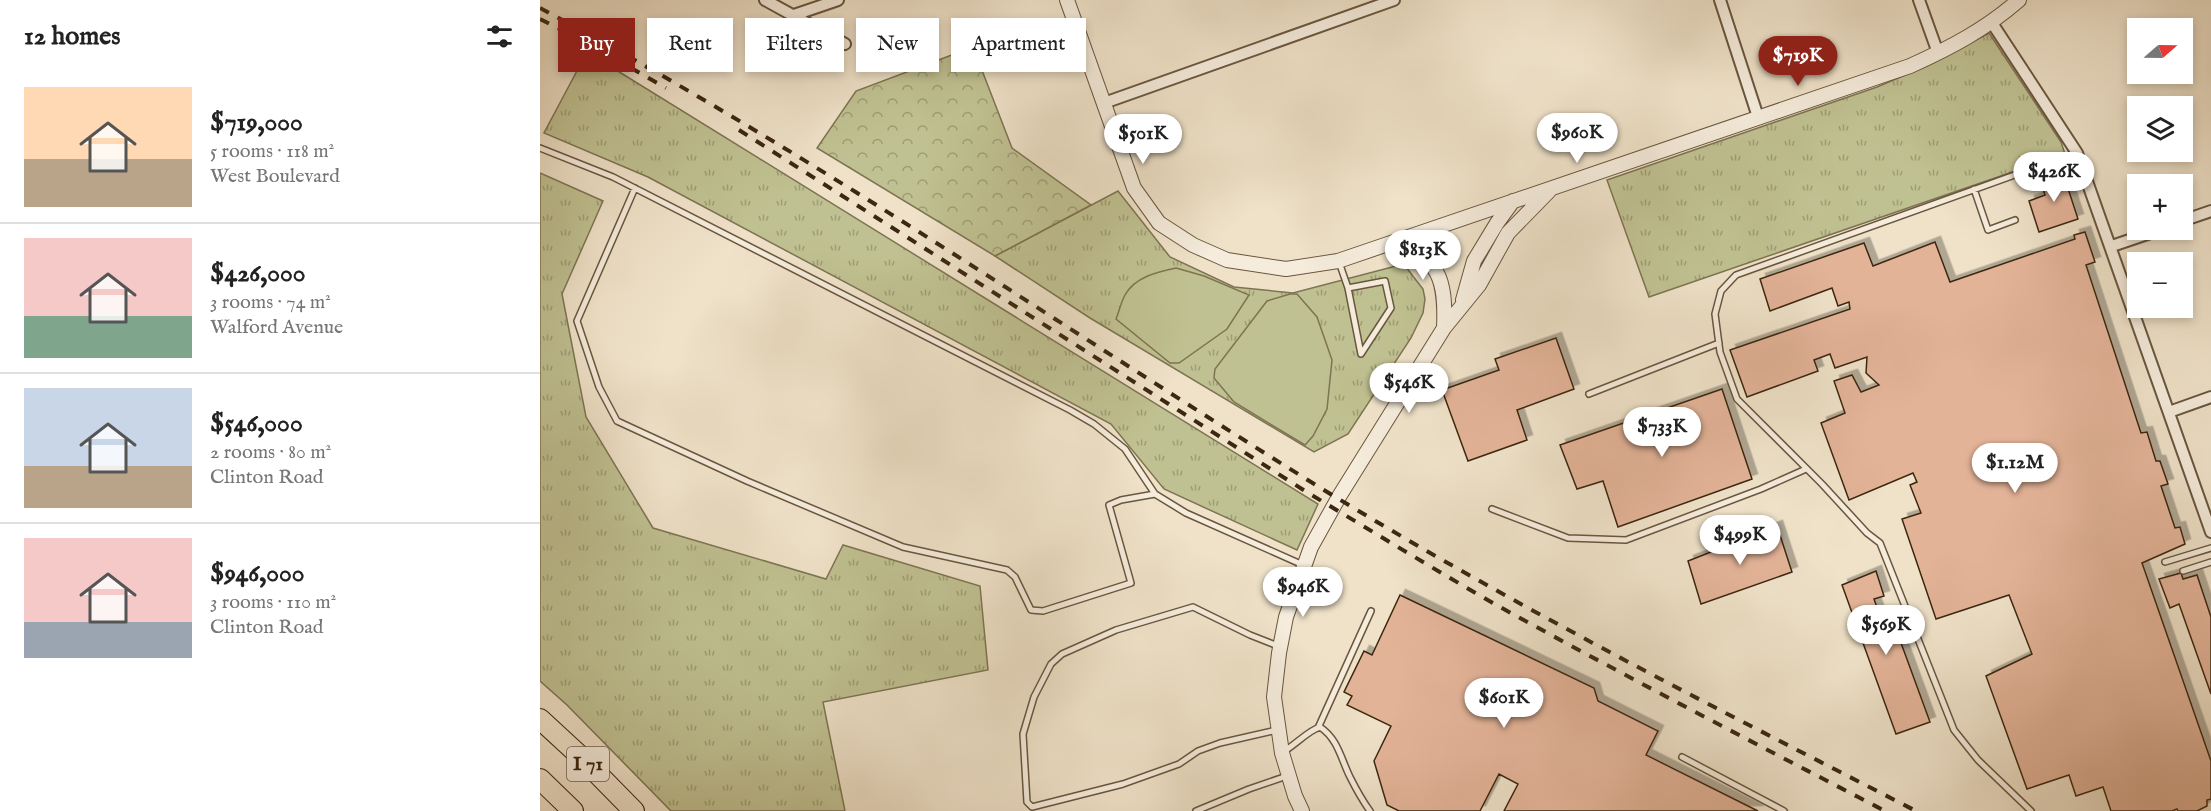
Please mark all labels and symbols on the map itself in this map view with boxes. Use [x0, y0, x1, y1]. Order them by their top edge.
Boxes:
north arrow [2127, 18, 2193, 84]
pin: $719K [1756, 36, 1840, 87]
pin: $960K [1535, 113, 1619, 164]
pin: $501K [1101, 114, 1185, 165]
pin: $426K [2012, 152, 2096, 203]
pin: $813K [1381, 230, 1465, 281]
pin: $546K [1367, 363, 1451, 414]
pin: $733K [1620, 407, 1704, 458]
pin: $1.12M [1966, 443, 2064, 494]
pin: $499K [1698, 515, 1782, 566]
pin: $946K [1261, 567, 1345, 618]
pin: $569K [1844, 605, 1928, 656]
pin: $601K [1462, 678, 1546, 729]
road number: I 71 [567, 747, 609, 781]

